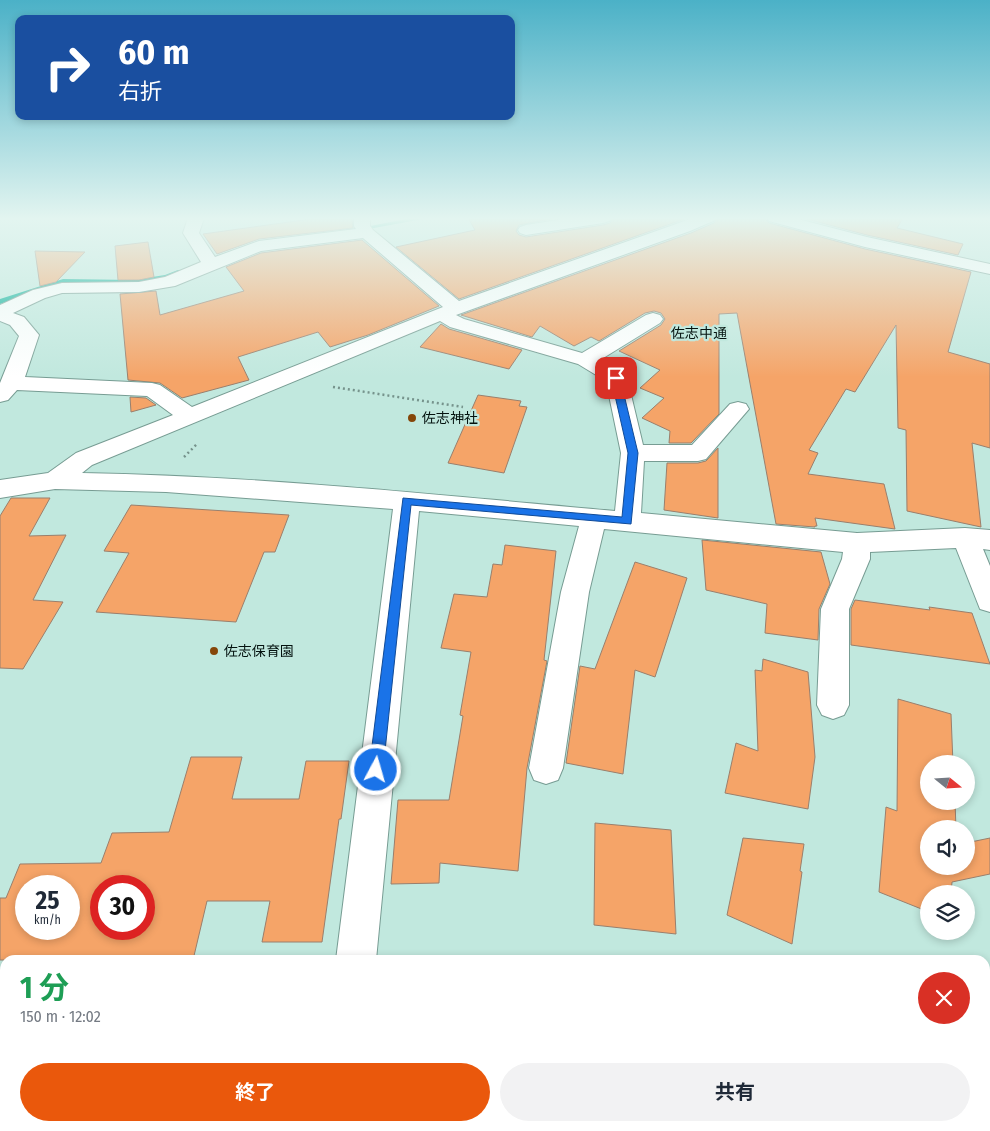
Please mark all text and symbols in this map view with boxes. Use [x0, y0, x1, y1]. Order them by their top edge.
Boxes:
text: 60 m [118, 31, 189, 73]
icon: right [35, 35, 100, 100]
text: 右折 [118, 78, 162, 105]
district label: 佐志中通 [671, 325, 727, 342]
pin [595, 357, 637, 399]
icon: arrive [602, 364, 630, 392]
place label: 佐志神社 [422, 410, 478, 427]
marker: 佐志神社 [406, 412, 418, 424]
place label: 佐志保育園 [224, 643, 294, 660]
marker: 佐志保育園 [208, 645, 220, 657]
position arrow [349, 743, 401, 795]
north arrow [920, 755, 975, 810]
map controls [920, 755, 975, 940]
button: sound [920, 820, 975, 875]
speed limit sign: 30 [90, 875, 155, 940]
button: layers [920, 885, 975, 940]
text: 25 [36, 886, 59, 916]
text: km/h [34, 913, 61, 927]
text: 1 分 [20, 970, 69, 1006]
button: close [918, 972, 970, 1024]
text: 150 m · 12:02 [20, 1007, 101, 1026]
button: 終了 [20, 1063, 490, 1121]
button: 共有 [500, 1063, 970, 1121]

